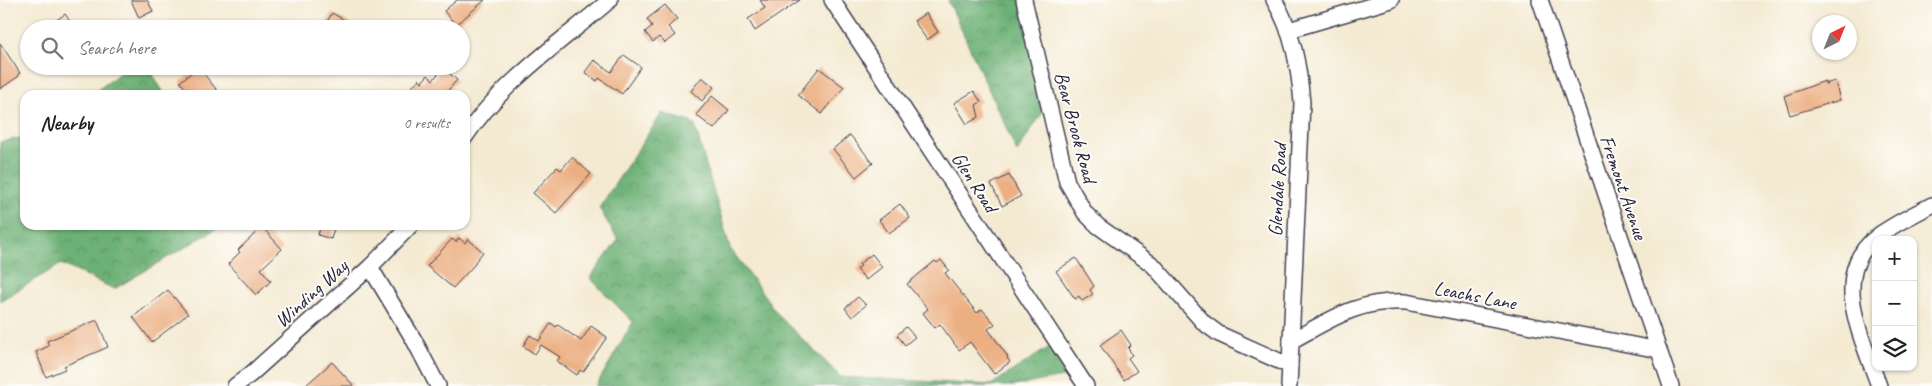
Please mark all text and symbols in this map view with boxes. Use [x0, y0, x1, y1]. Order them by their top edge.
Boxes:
north arrow [1812, 15, 1857, 60]
search box [20, 20, 470, 75]
icon: search [38, 34, 66, 62]
text: Search here [78, 36, 155, 60]
street label: Bear Brook Road [1049, 69, 1103, 188]
text: Nearby [40, 110, 93, 136]
text: 0 results [403, 113, 450, 133]
street label: Fremont Avenue [1594, 132, 1653, 244]
street label: Glendale Road [1263, 140, 1293, 237]
street label: Glen Road [946, 147, 1005, 220]
map controls [1872, 236, 1917, 371]
button: + [1872, 236, 1917, 281]
street label: Winding Way [270, 253, 354, 333]
street label: Leachs Lane [1432, 275, 1520, 316]
button: − [1872, 281, 1917, 326]
button: layers [1872, 326, 1917, 371]

